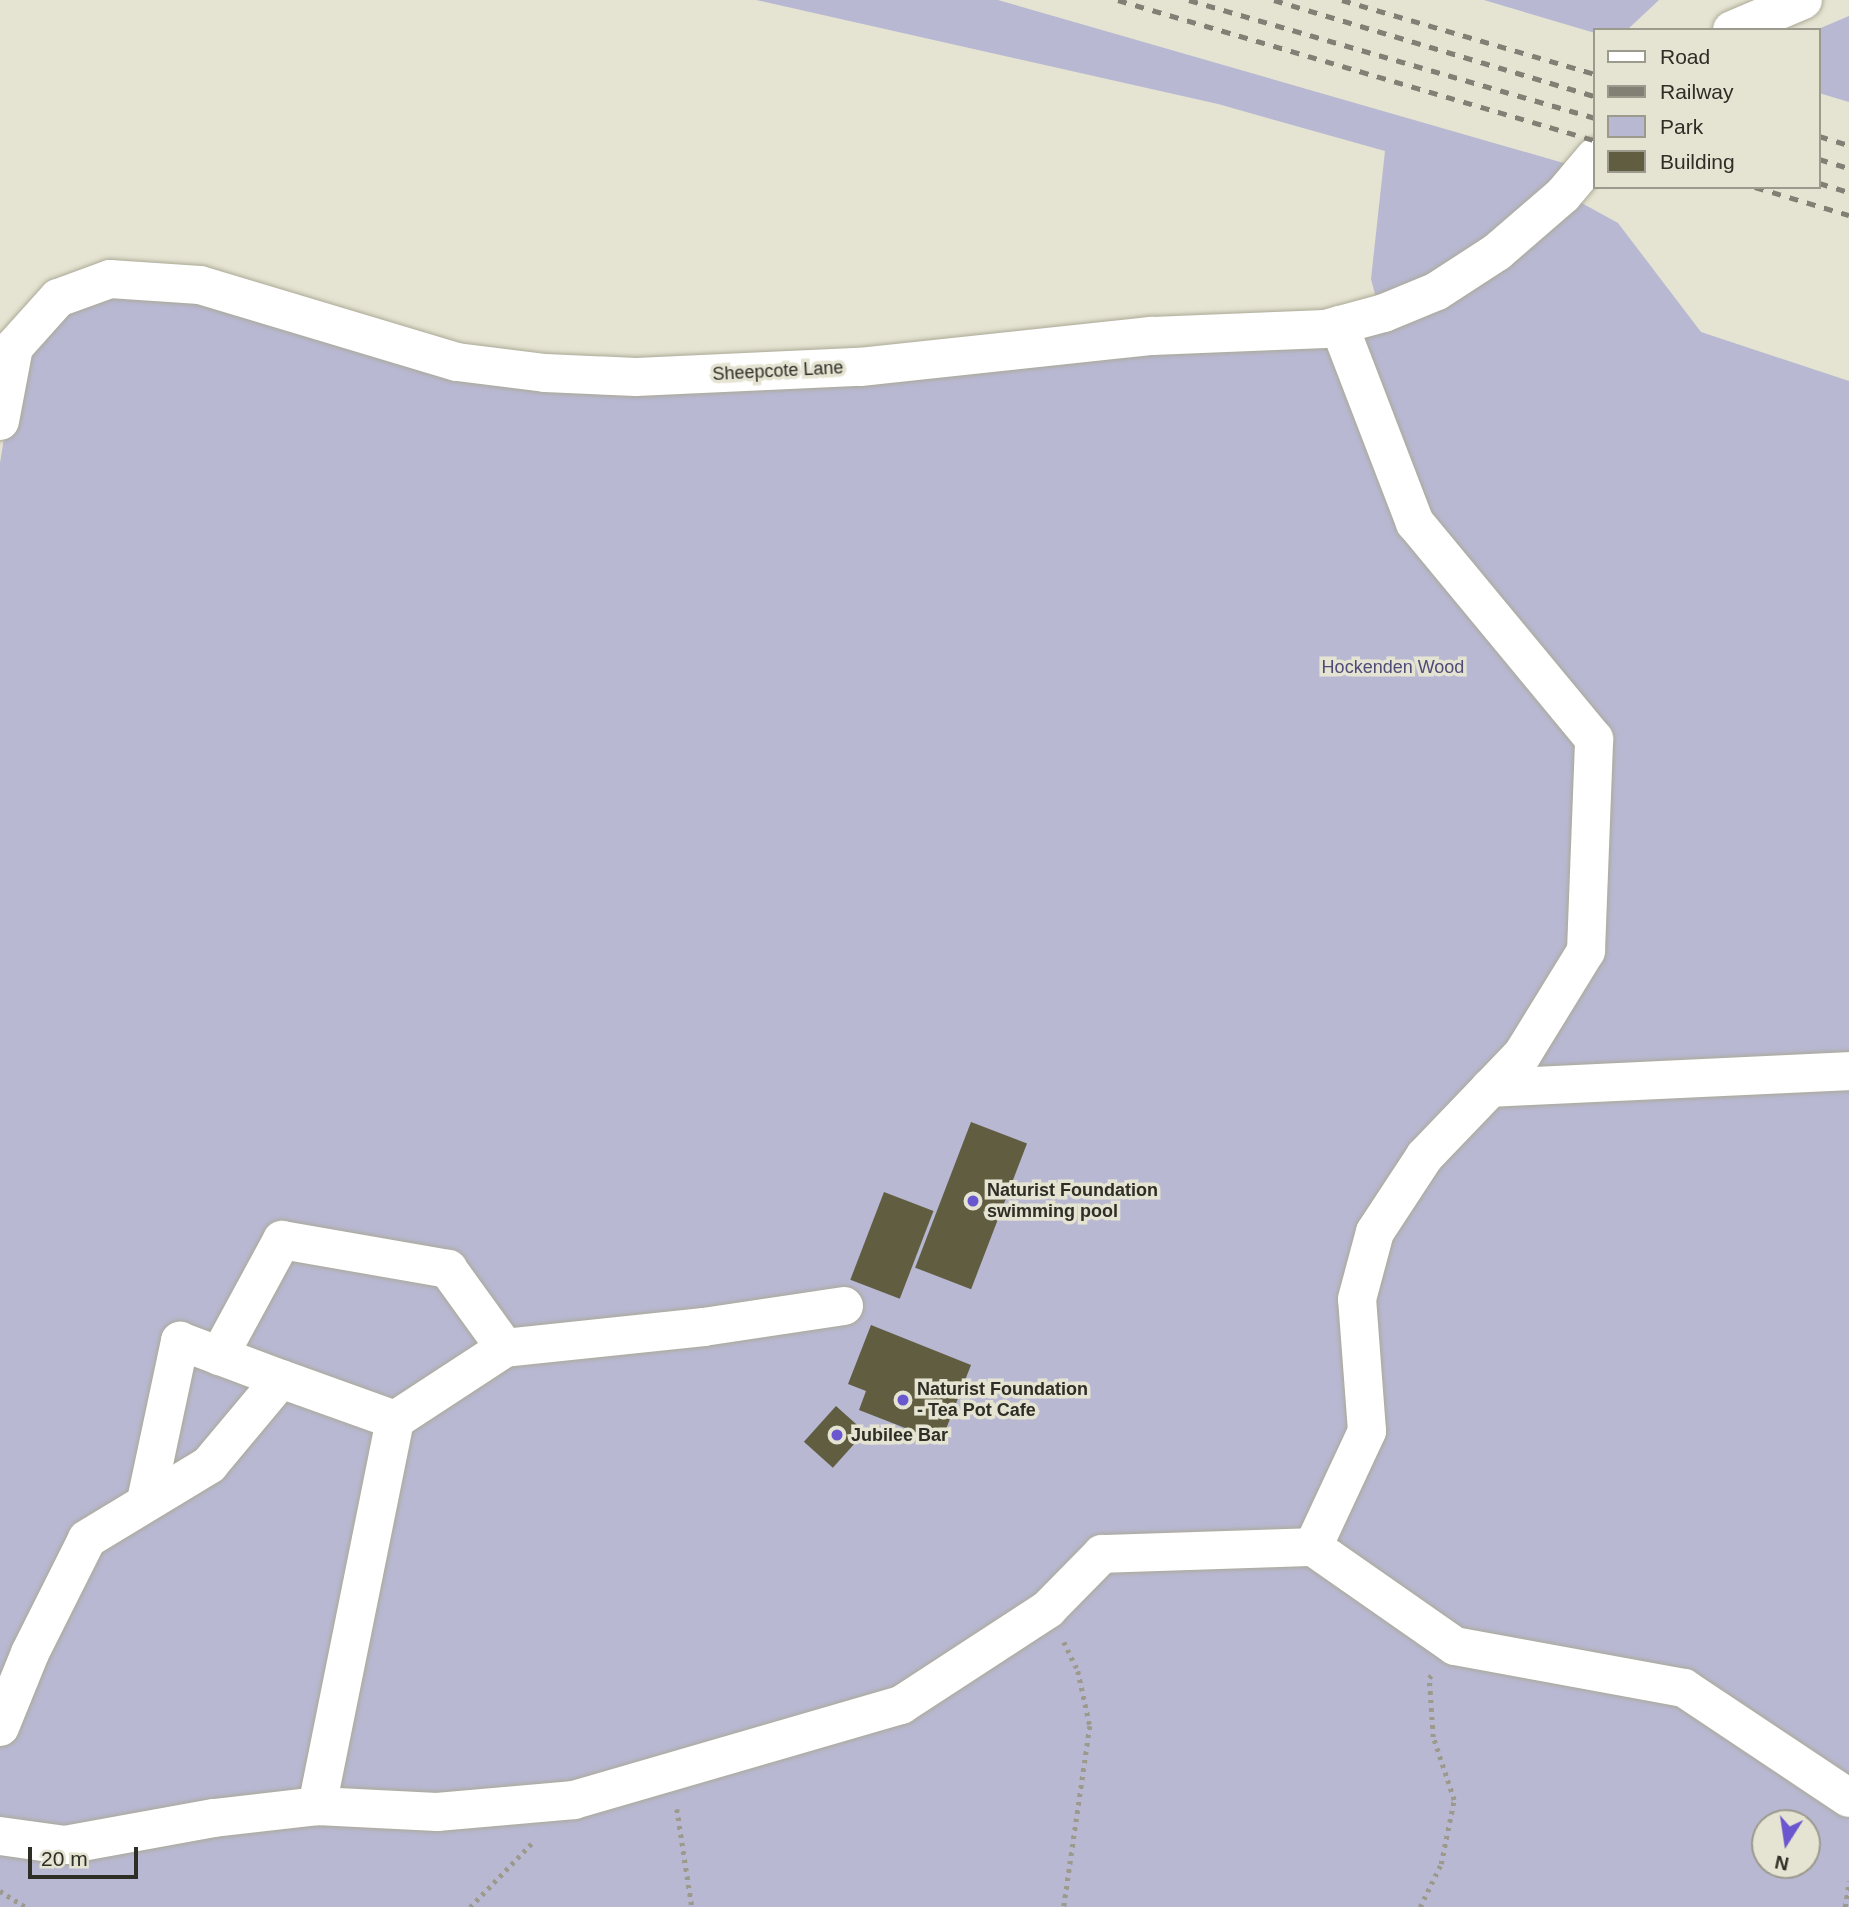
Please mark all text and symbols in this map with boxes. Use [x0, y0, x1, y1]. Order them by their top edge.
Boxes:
legend [1594, 28, 1821, 189]
text: Road [1660, 45, 1710, 68]
text: Railway [1660, 80, 1734, 103]
text: Park [1660, 115, 1703, 138]
text: Building [1660, 150, 1735, 173]
street label: Sheepcote Lane [712, 357, 844, 385]
park label: Hockenden Wood [1322, 656, 1464, 678]
place label: Naturist Foundation swimming pool [987, 1180, 1158, 1222]
marker: Naturist Foundation swimming pool [965, 1193, 981, 1209]
place label: Naturist Foundation - Tea Pot Cafe [917, 1379, 1088, 1422]
marker: Naturist Foundation - Tea Pot Cafe [895, 1392, 911, 1408]
place label: Jubilee Bar [851, 1424, 948, 1446]
marker: Jubilee Bar [829, 1427, 845, 1443]
north arrow [1751, 1809, 1821, 1879]
scale bar [32, 1834, 142, 1878]
text: 20 m [41, 1847, 88, 1870]
text: N [1773, 1851, 1791, 1875]

